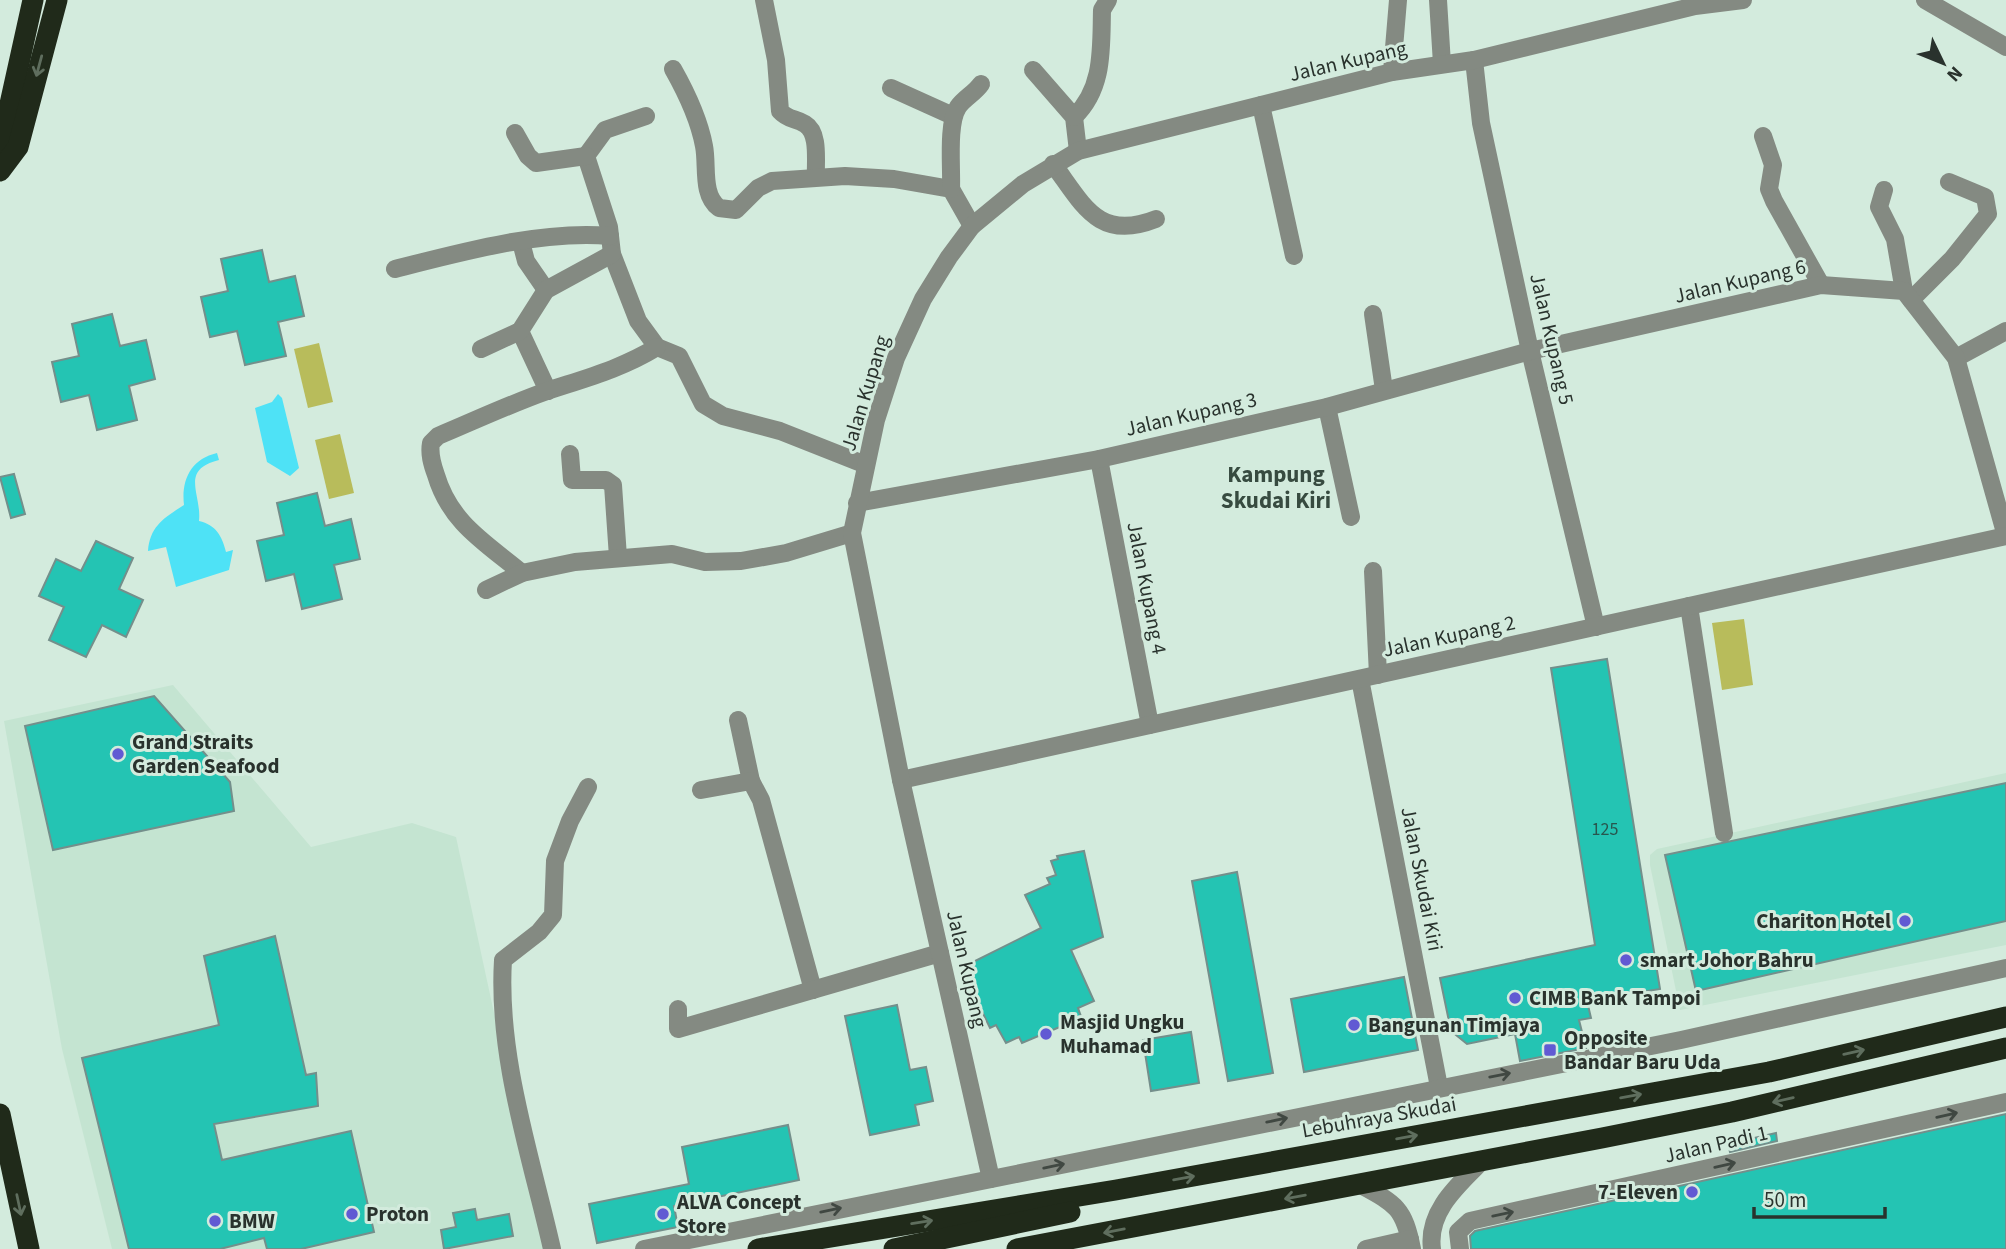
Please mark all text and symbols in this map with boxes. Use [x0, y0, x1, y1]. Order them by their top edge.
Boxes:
north arrow [1908, 28, 1978, 98]
street label: Jalan Kupang [1286, 33, 1410, 89]
one-way arrow [32, 54, 45, 77]
text: N [1940, 60, 1969, 87]
street label: Jalan Kupang 6 [1671, 251, 1809, 311]
street label: Jalan Kupang 5 [1522, 270, 1582, 408]
street label: Jalan Kupang [833, 331, 897, 455]
street label: Jalan Kupang 3 [1122, 384, 1260, 444]
district label: Kampung Skudai Kiri [1221, 458, 1331, 517]
street label: Jalan Kupang 4 [1119, 519, 1175, 657]
street label: Jalan Kupang 2 [1380, 607, 1518, 665]
place label: Grand Straits Garden Seafood [132, 727, 279, 781]
marker: Grand Straits Garden Seafood [110, 746, 126, 762]
street label: Jalan Skudai Kiri [1393, 804, 1451, 954]
house number: 125 [1592, 817, 1618, 842]
place label: Chariton Hotel [1756, 906, 1891, 936]
street label: Jalan Kupang [939, 907, 995, 1031]
marker: Chariton Hotel [1897, 913, 1913, 929]
place label: smart Johor Bahru [1640, 945, 1814, 975]
marker: smart Johor Bahru [1618, 952, 1634, 968]
place label: CIMB Bank Tampoi [1529, 983, 1701, 1013]
marker: CIMB Bank Tampoi [1507, 990, 1523, 1006]
place label: Masjid Ungku Muhamad [1060, 1007, 1184, 1061]
place label: Bangunan Timjaya [1368, 1010, 1540, 1040]
marker: Bangunan Timjaya [1346, 1017, 1362, 1033]
place label: Opposite Bandar Baru Uda [1564, 1023, 1721, 1077]
marker: Masjid Ungku Muhamad [1038, 1026, 1054, 1042]
marker: Opposite Bandar Baru Uda [1542, 1042, 1558, 1058]
one-way arrow [1842, 1045, 1865, 1058]
one-way arrow [1488, 1068, 1511, 1081]
street label: Lebuhraya Skudai [1299, 1089, 1459, 1145]
one-way arrow [1619, 1089, 1642, 1103]
one-way arrow [1772, 1093, 1795, 1107]
one-way arrow [1935, 1108, 1958, 1121]
one-way arrow [1265, 1113, 1288, 1127]
street label: Jalan Padi 1 [1661, 1118, 1771, 1170]
one-way arrow [1395, 1130, 1418, 1143]
one-way arrow [1042, 1158, 1065, 1172]
one-way arrow [1713, 1158, 1736, 1171]
one-way arrow [1172, 1171, 1194, 1184]
scale bar [1754, 1176, 1885, 1220]
place label: 7-Eleven [1598, 1177, 1678, 1207]
marker: 7-Eleven [1684, 1184, 1700, 1200]
text: 50 m [1764, 1185, 1806, 1215]
place label: ALVA Concept Store [676, 1187, 801, 1241]
one-way arrow [1284, 1191, 1307, 1204]
one-way arrow [13, 1193, 27, 1216]
place label: Proton [366, 1199, 429, 1229]
one-way arrow [819, 1202, 842, 1216]
place label: BMW [229, 1206, 275, 1236]
marker: Proton [344, 1206, 360, 1222]
marker: ALVA Concept Store [655, 1206, 671, 1222]
one-way arrow [1491, 1206, 1514, 1220]
marker: BMW [207, 1213, 223, 1229]
one-way arrow [910, 1215, 933, 1228]
one-way arrow [1103, 1224, 1126, 1238]

